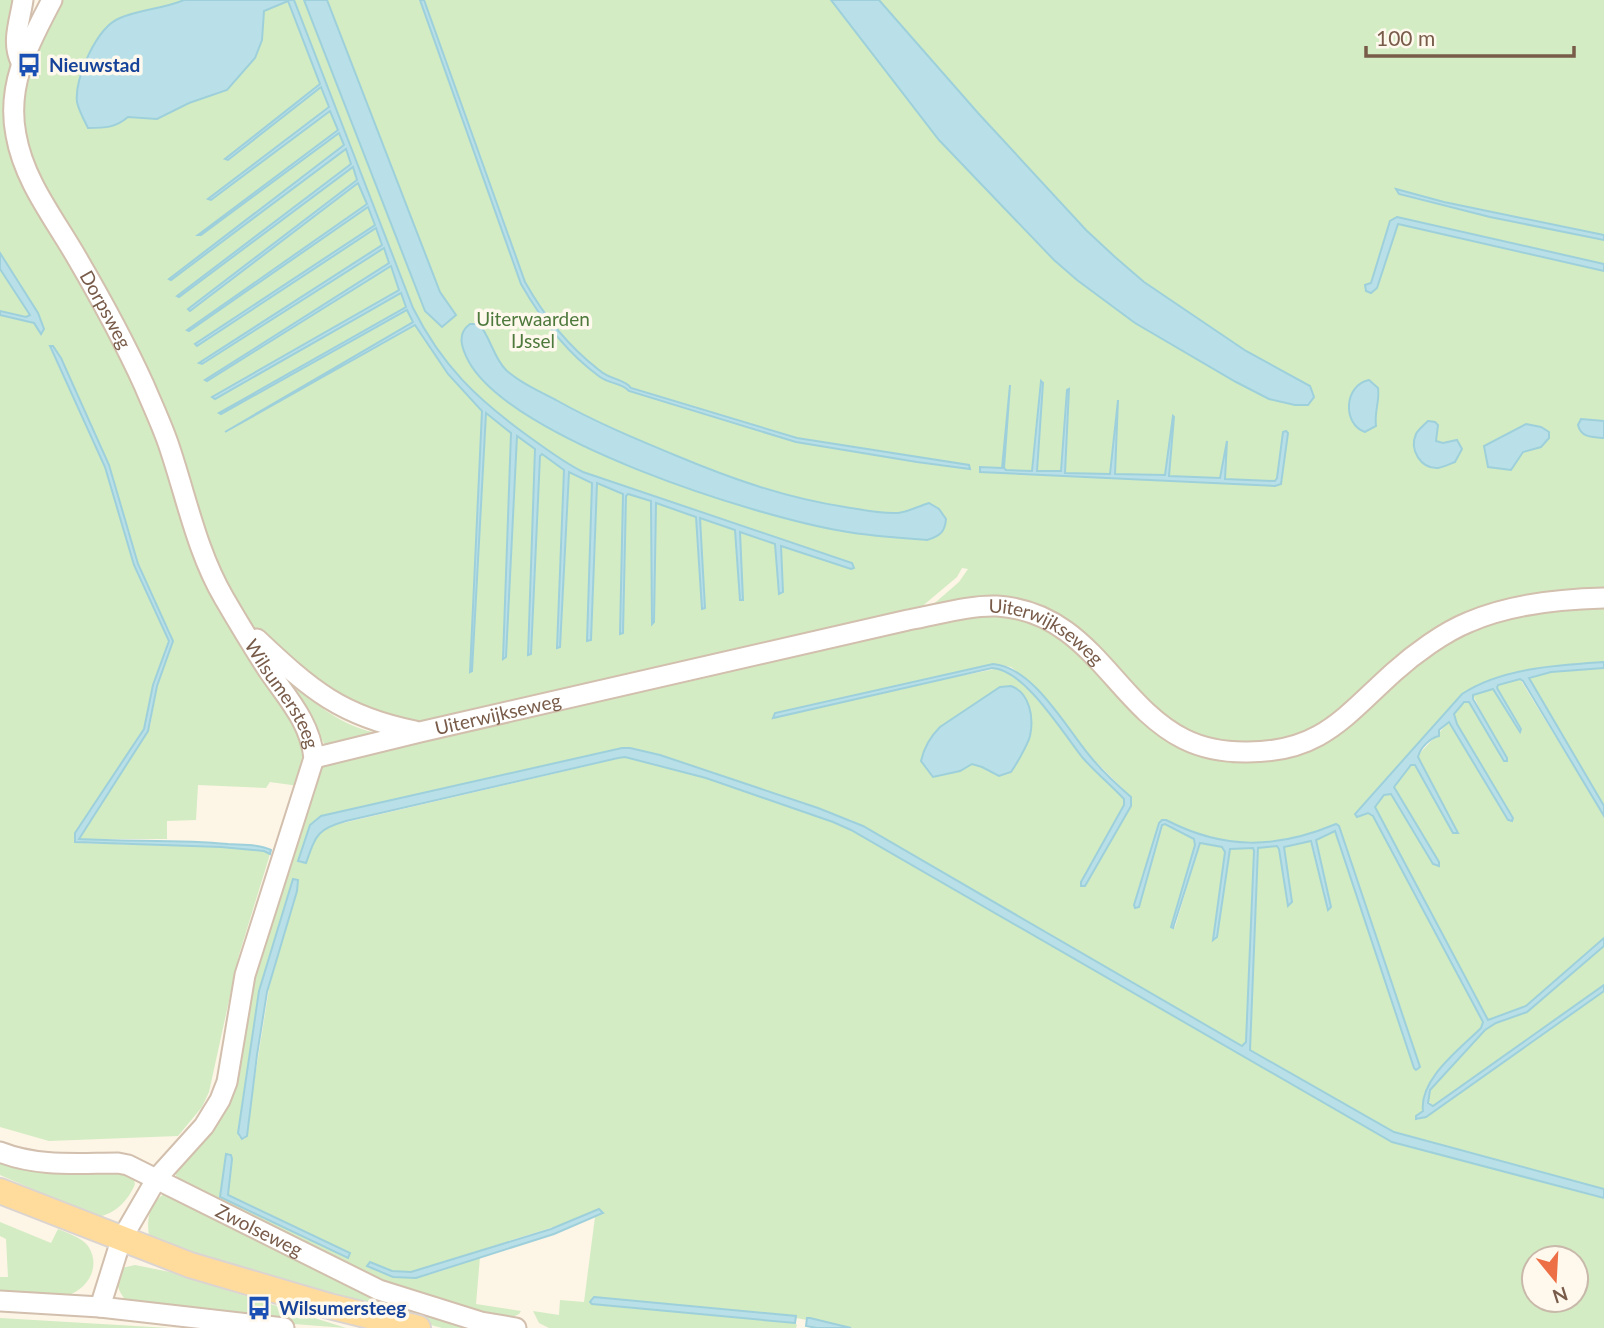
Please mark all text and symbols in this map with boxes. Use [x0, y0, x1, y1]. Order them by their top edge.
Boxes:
scale bar [1366, 14, 1574, 58]
text: 100 m [1376, 25, 1435, 50]
bus stop icon: Nieuwstad [15, 51, 43, 79]
place label: Nieuwstad [49, 53, 140, 76]
street label: Dorpsweg [76, 266, 137, 352]
park label: Uiterwaarden IJssel [476, 307, 590, 352]
street label: Uiterwijkseweg [988, 594, 1109, 670]
street label: Wilsumersteeg [240, 635, 324, 751]
street label: Uiterwijkseweg [432, 688, 563, 739]
street label: Zwolseweg [212, 1199, 307, 1261]
north arrow [1520, 1244, 1590, 1314]
text: N [1550, 1282, 1571, 1309]
bus stop icon: Wilsumersteeg [245, 1294, 273, 1322]
place label: Wilsumersteeg [279, 1296, 406, 1319]

